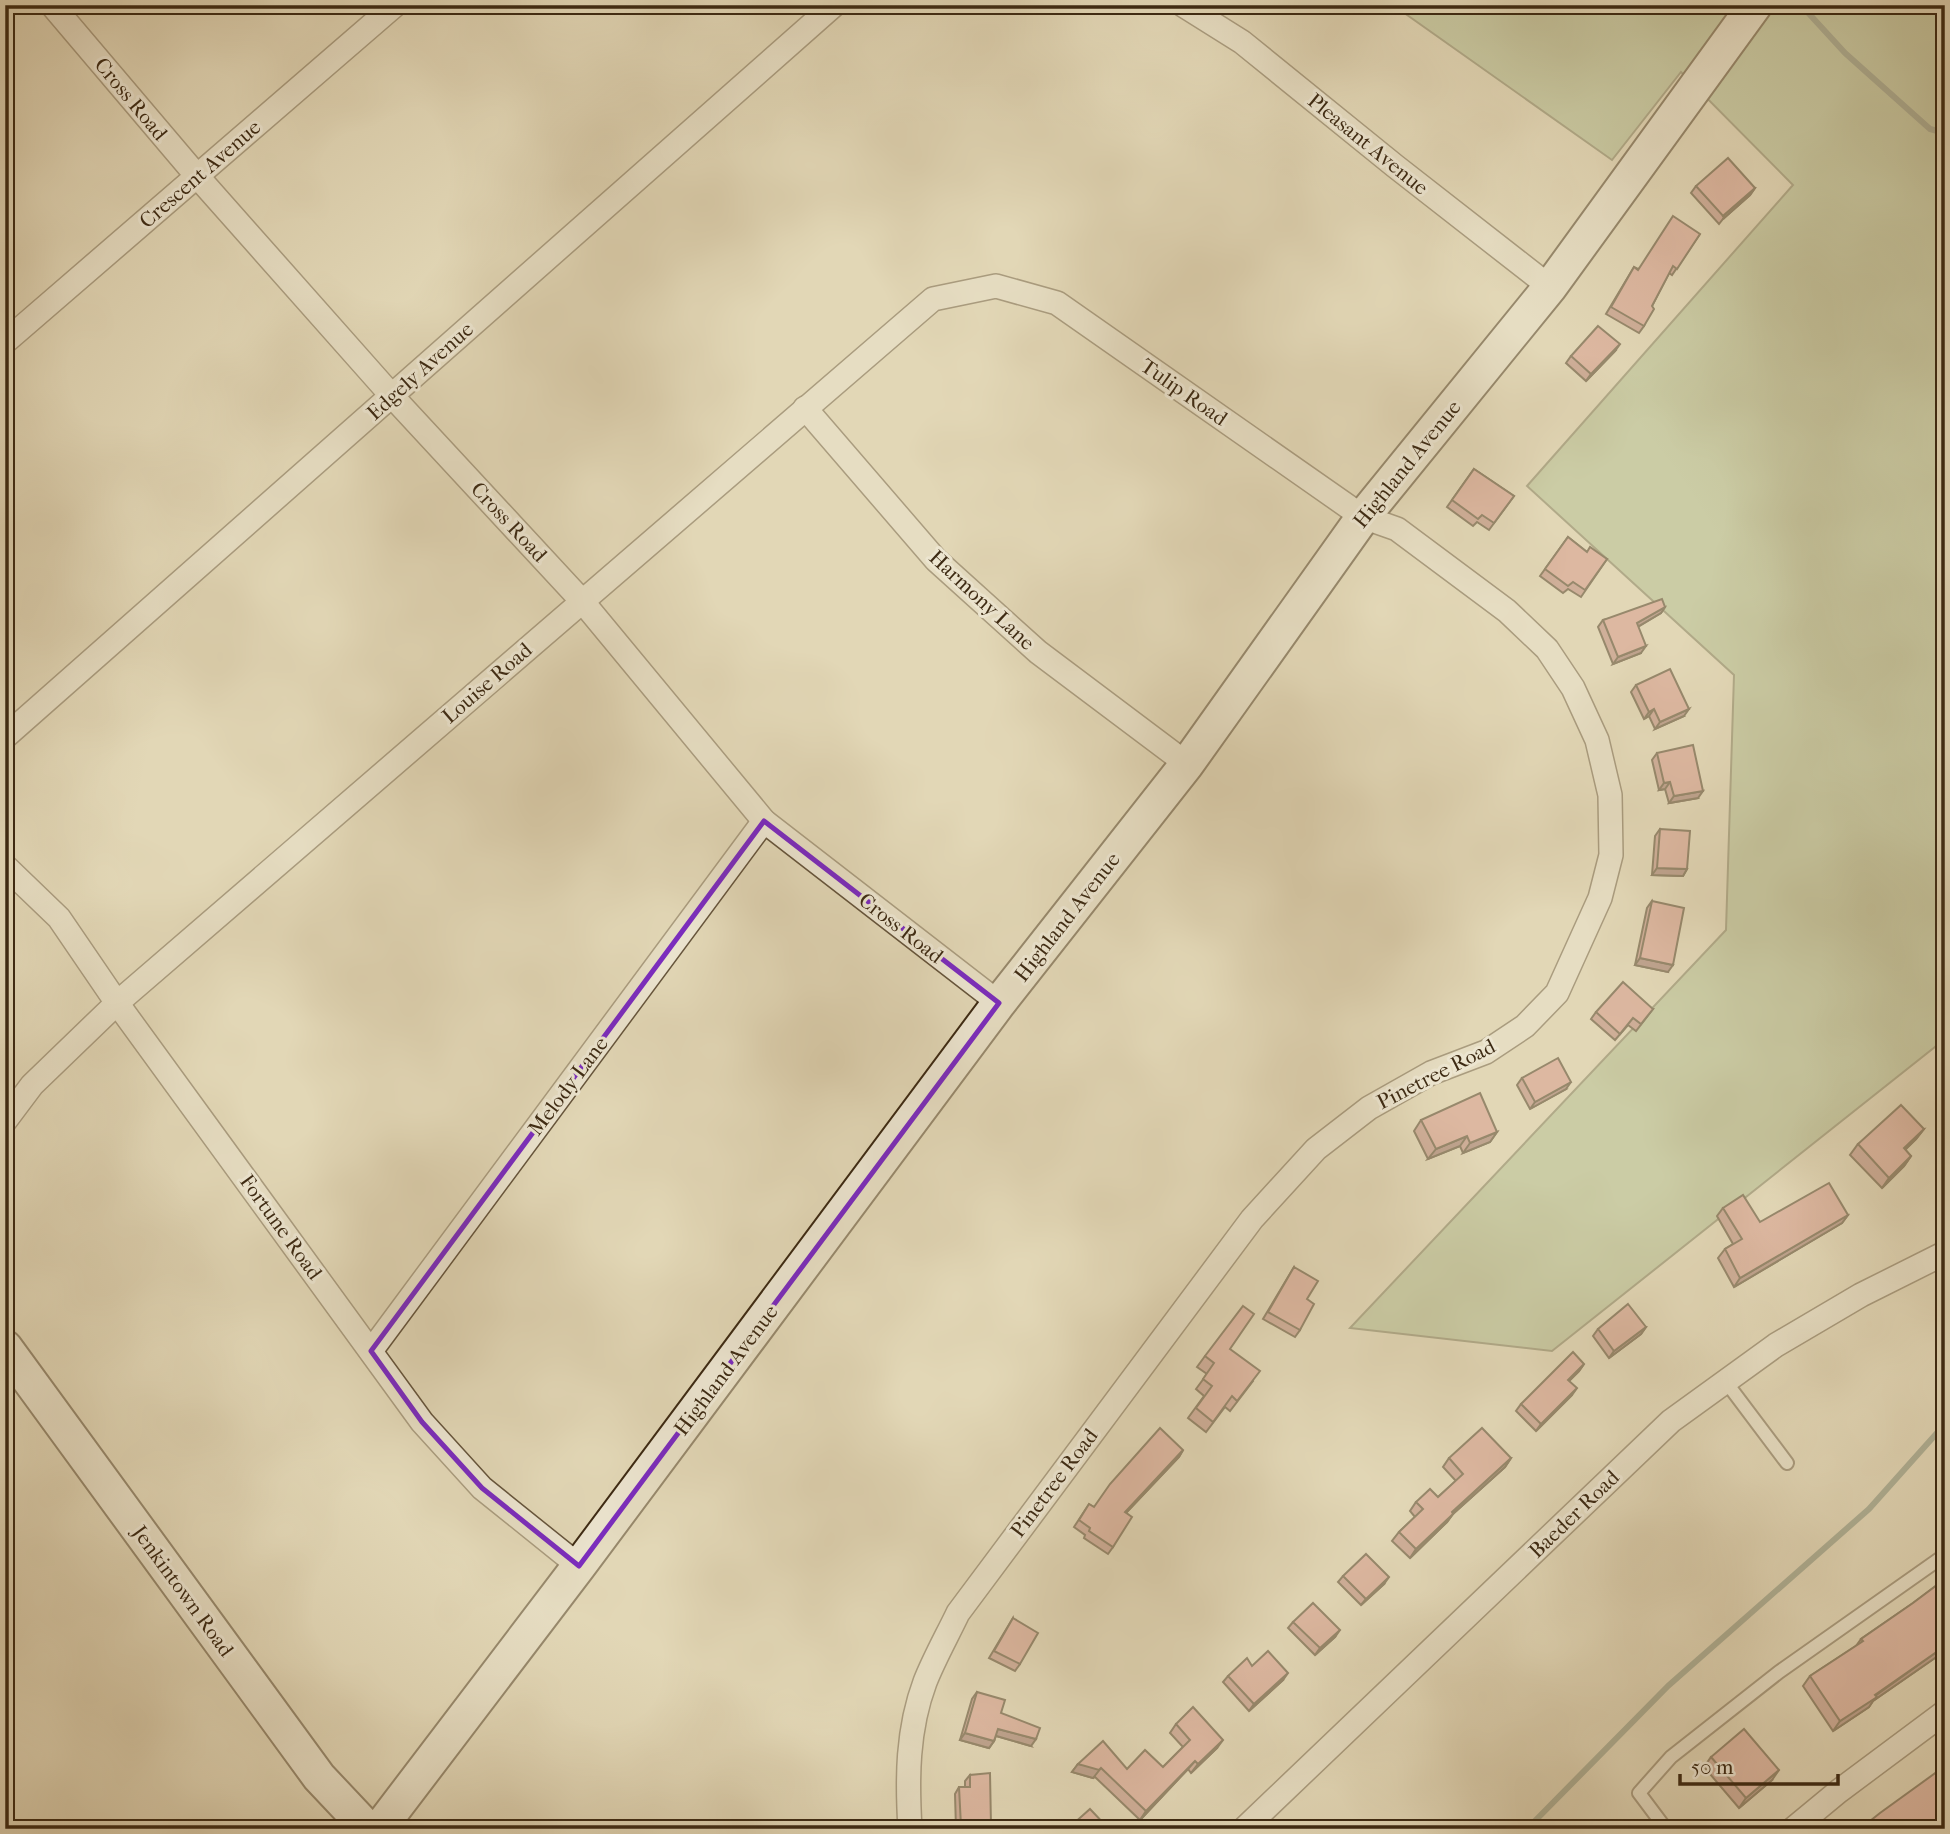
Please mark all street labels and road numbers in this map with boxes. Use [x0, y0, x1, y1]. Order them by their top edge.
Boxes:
street label: Cross Road [90, 53, 173, 146]
street label: Pleasant Avenue [1303, 88, 1433, 200]
street label: Crescent Avenue [135, 115, 265, 233]
street label: Edgely Avenue [362, 317, 478, 425]
street label: Tulip Road [1136, 353, 1232, 431]
street label: Highland Avenue [1348, 395, 1466, 533]
street label: Cross Road [466, 477, 552, 567]
street label: Harmony Lane [924, 545, 1040, 655]
street label: Louise Road [437, 637, 537, 728]
street label: Highland Avenue [1009, 848, 1125, 986]
street label: Cross Road [854, 888, 948, 969]
street label: Melody Lane [523, 1032, 613, 1140]
street label: Pinetree Road [1373, 1034, 1500, 1114]
street label: Fortune Road [235, 1170, 327, 1285]
street label: Highland Avenue [669, 1300, 783, 1440]
street label: Pinetree Road [1005, 1424, 1103, 1542]
street label: Baeder Road [1524, 1465, 1624, 1563]
street label: Jenkintown Road [126, 1519, 239, 1662]

